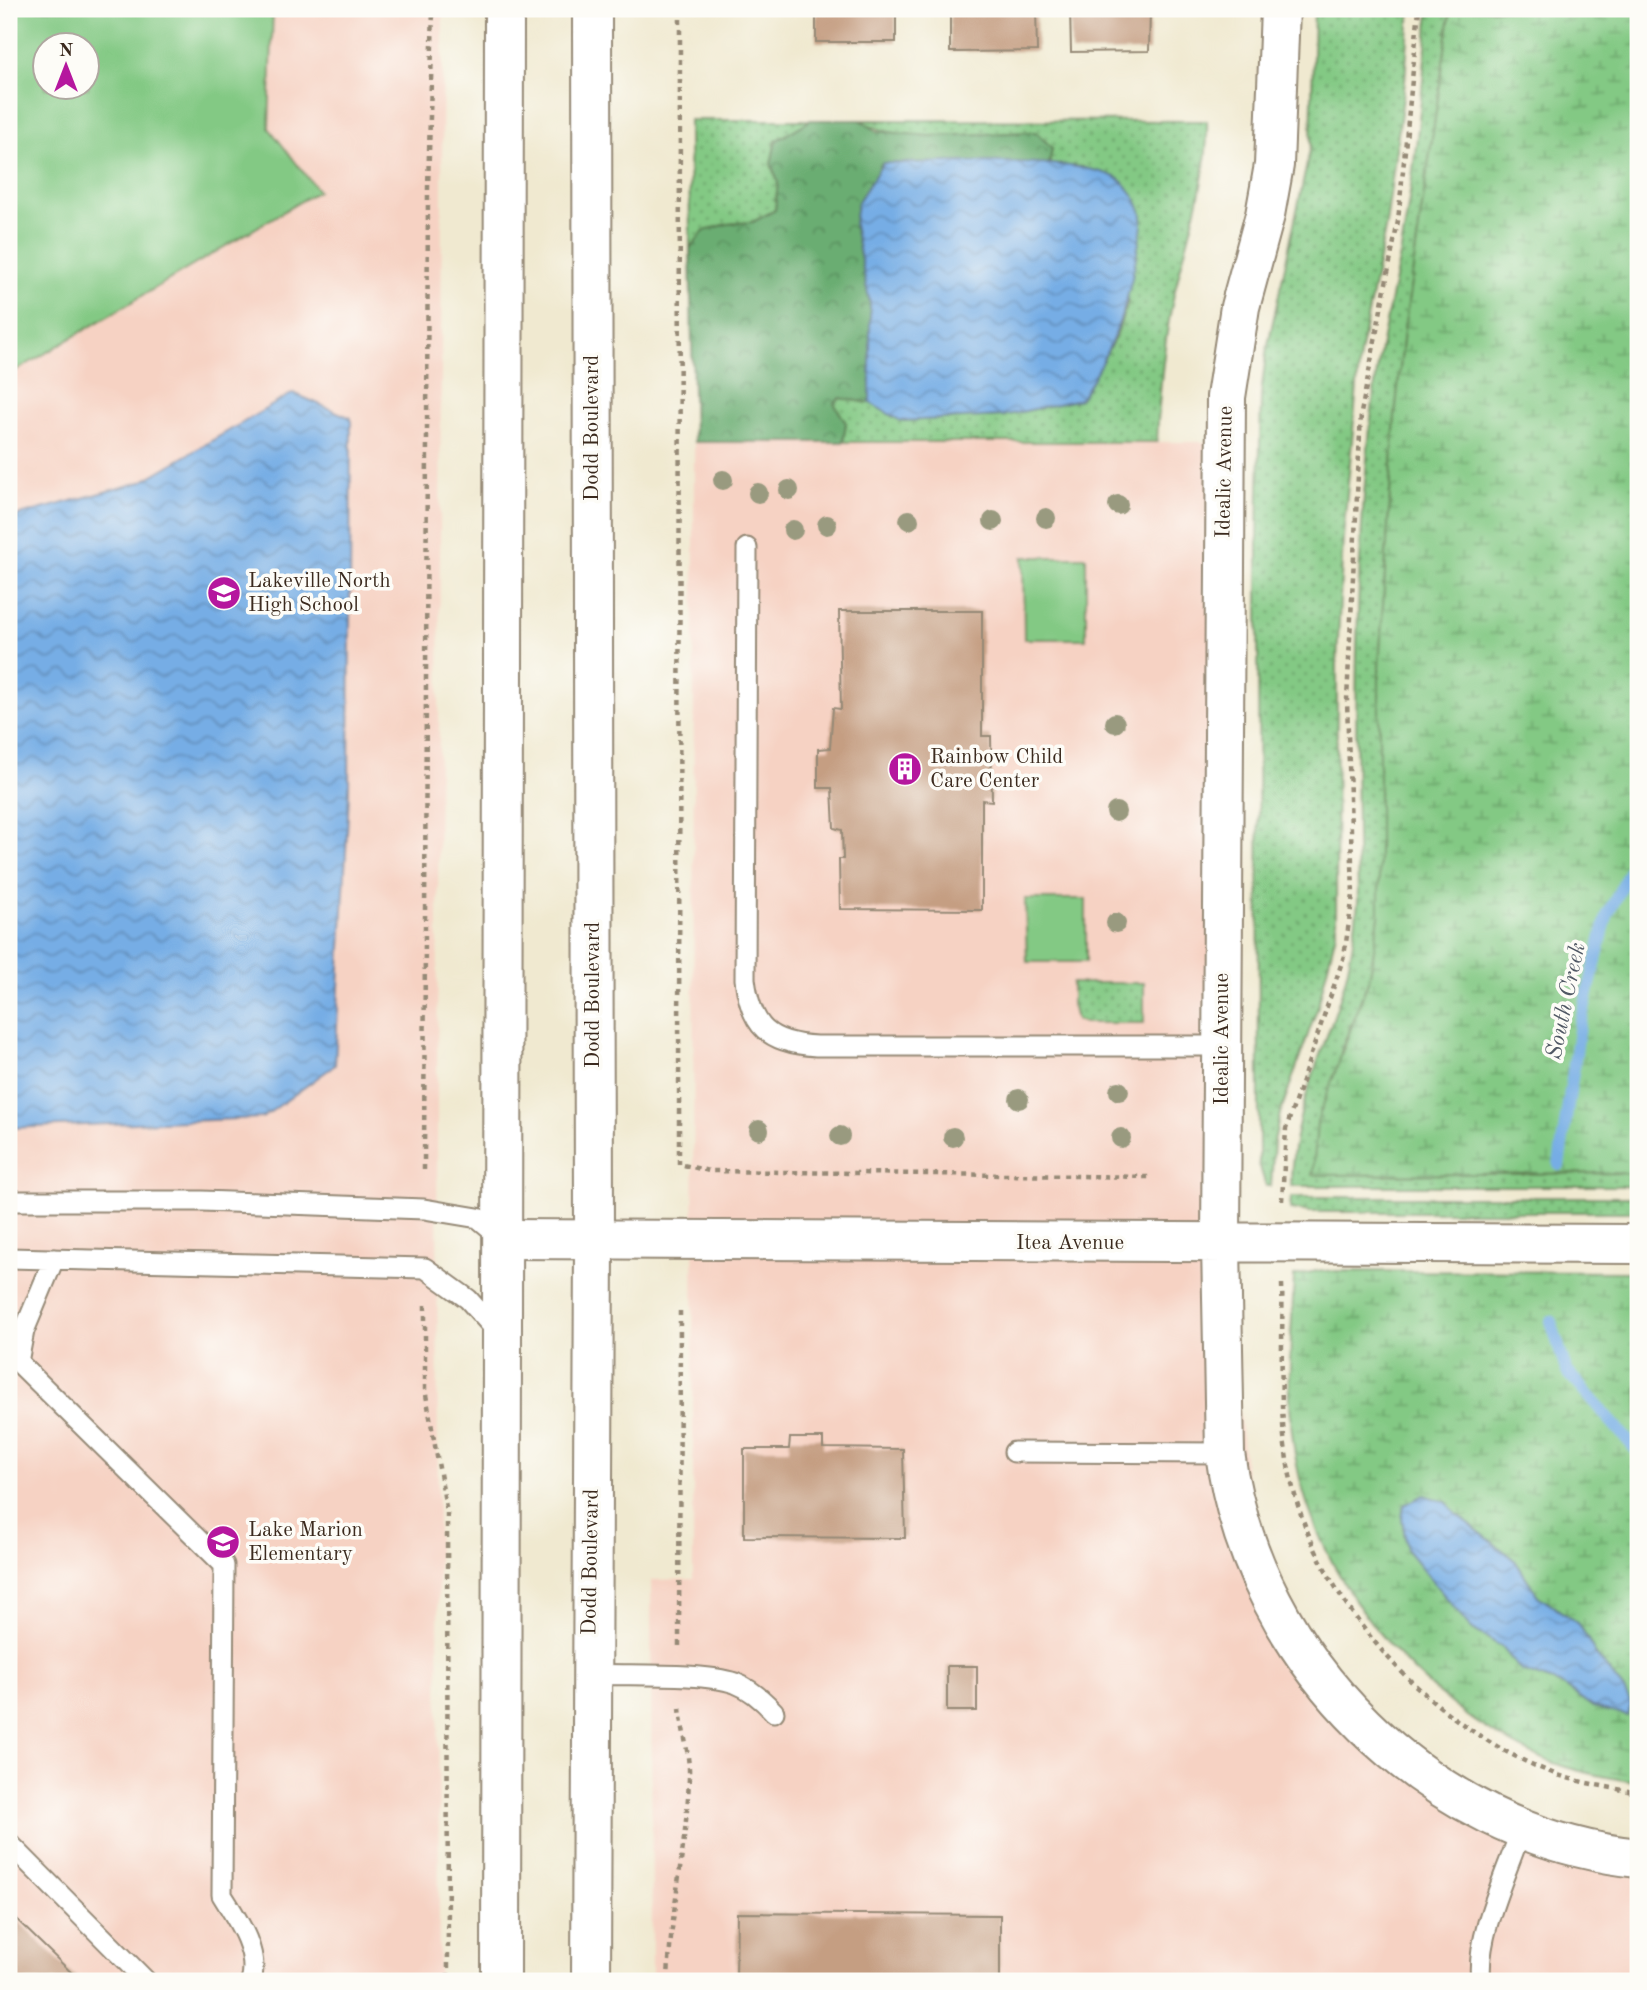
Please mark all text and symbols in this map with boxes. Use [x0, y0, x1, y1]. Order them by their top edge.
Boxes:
north arrow [32, 32, 102, 102]
text: N [59, 42, 74, 61]
street label: Dodd Boulevard [582, 355, 603, 501]
street label: Idealic Avenue [1213, 406, 1237, 538]
place label: Lakeville North High School [248, 571, 391, 616]
school or university icon: Lakeville North High School [205, 574, 243, 612]
place label: Rainbow Child Care Center [930, 747, 1063, 792]
building icon: Rainbow Child Care Center [886, 750, 924, 788]
street label: Dodd Boulevard [583, 922, 604, 1068]
water label: South Creek [1542, 940, 1590, 1062]
street label: Idealic Avenue [1212, 973, 1233, 1105]
street label: Itea Avenue [1016, 1233, 1124, 1254]
street label: Dodd Boulevard [579, 1489, 603, 1635]
place label: Lake Marion Elementary [248, 1520, 363, 1565]
school or university icon: Lake Marion Elementary [204, 1523, 242, 1561]

